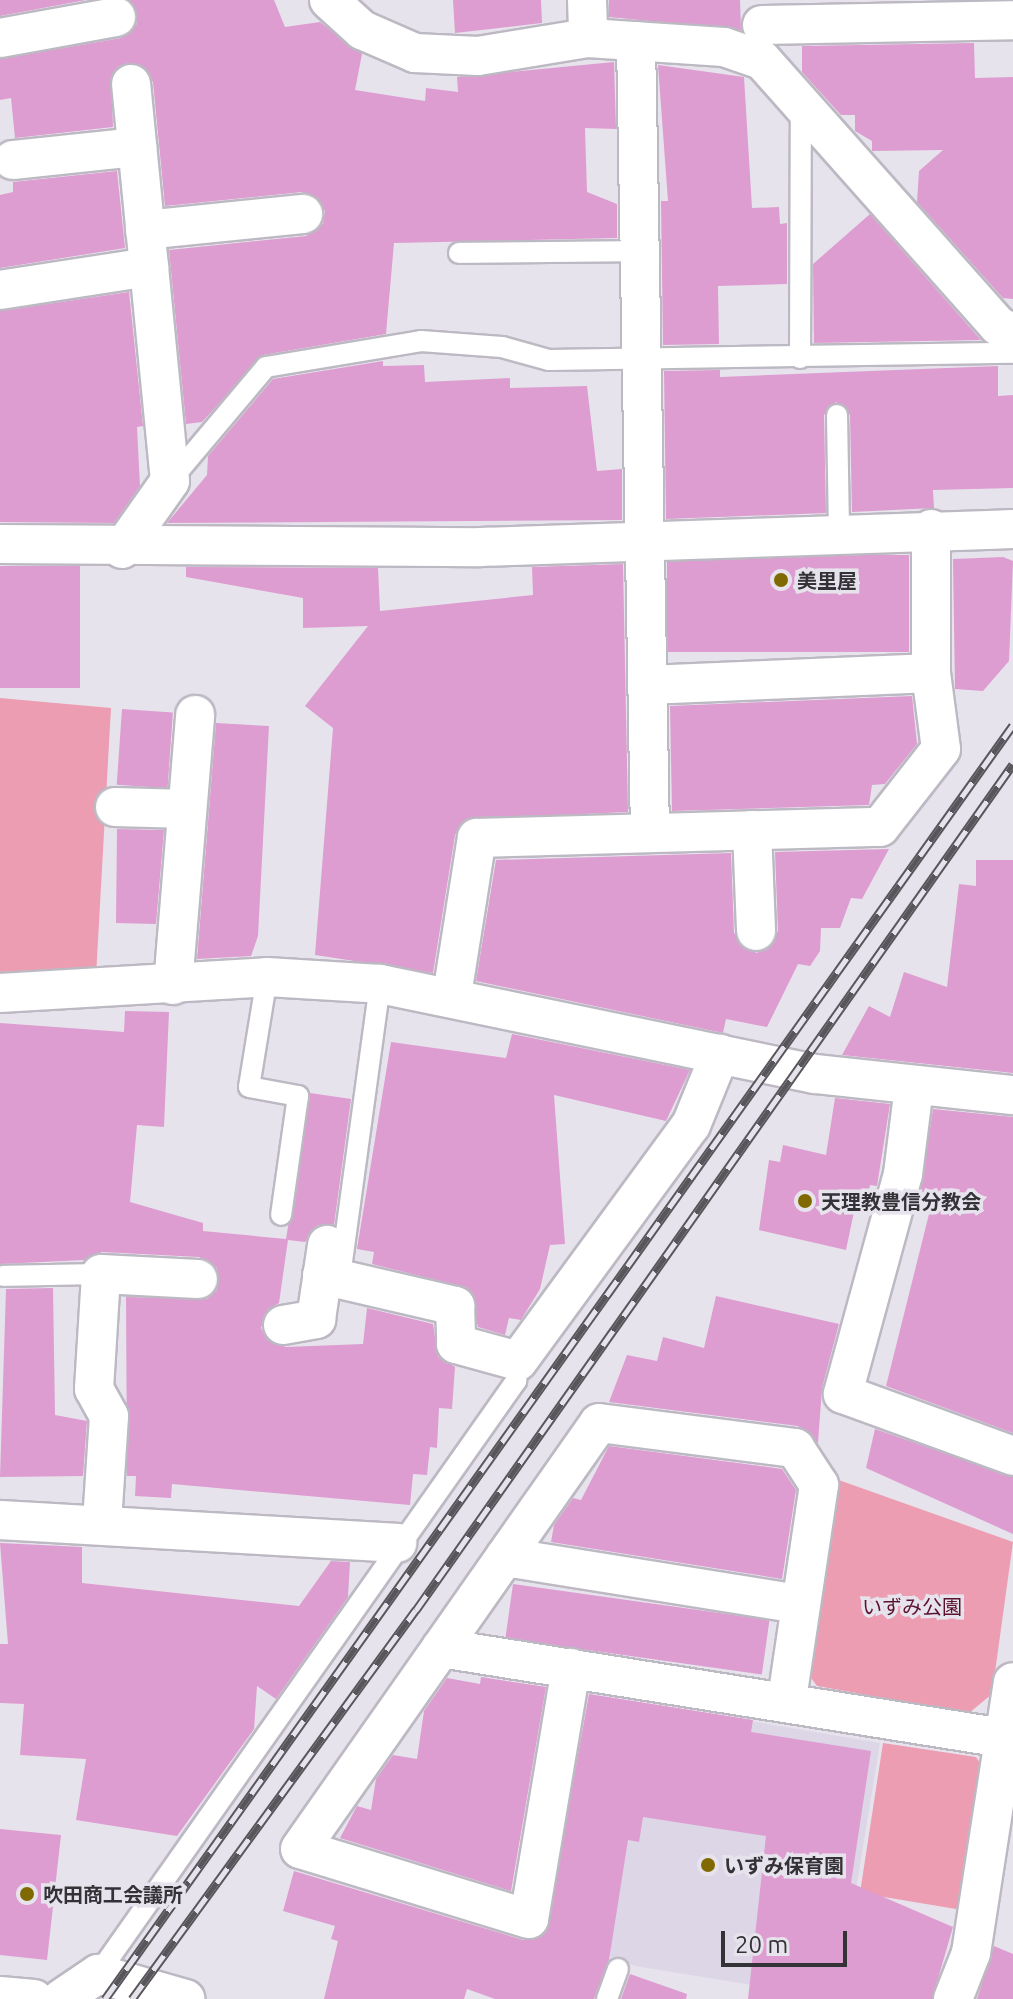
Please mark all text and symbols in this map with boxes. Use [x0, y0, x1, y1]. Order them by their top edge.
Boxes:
place label: 美里屋 [797, 568, 857, 592]
marker: 美里屋 [772, 571, 790, 589]
place label: 天理教豊信分教会 [821, 1189, 981, 1213]
marker: 天理教豊信分教会 [796, 1192, 814, 1210]
park label: いずみ公園 [862, 1594, 962, 1618]
place label: いずみ保育園 [724, 1853, 844, 1877]
marker: いずみ保育園 [699, 1856, 717, 1874]
place label: 吹田商工会議所 [43, 1882, 183, 1906]
marker: 吹田商工会議所 [18, 1885, 36, 1903]
scale bar [725, 1915, 851, 1965]
text: 20 m [735, 1931, 788, 1958]

